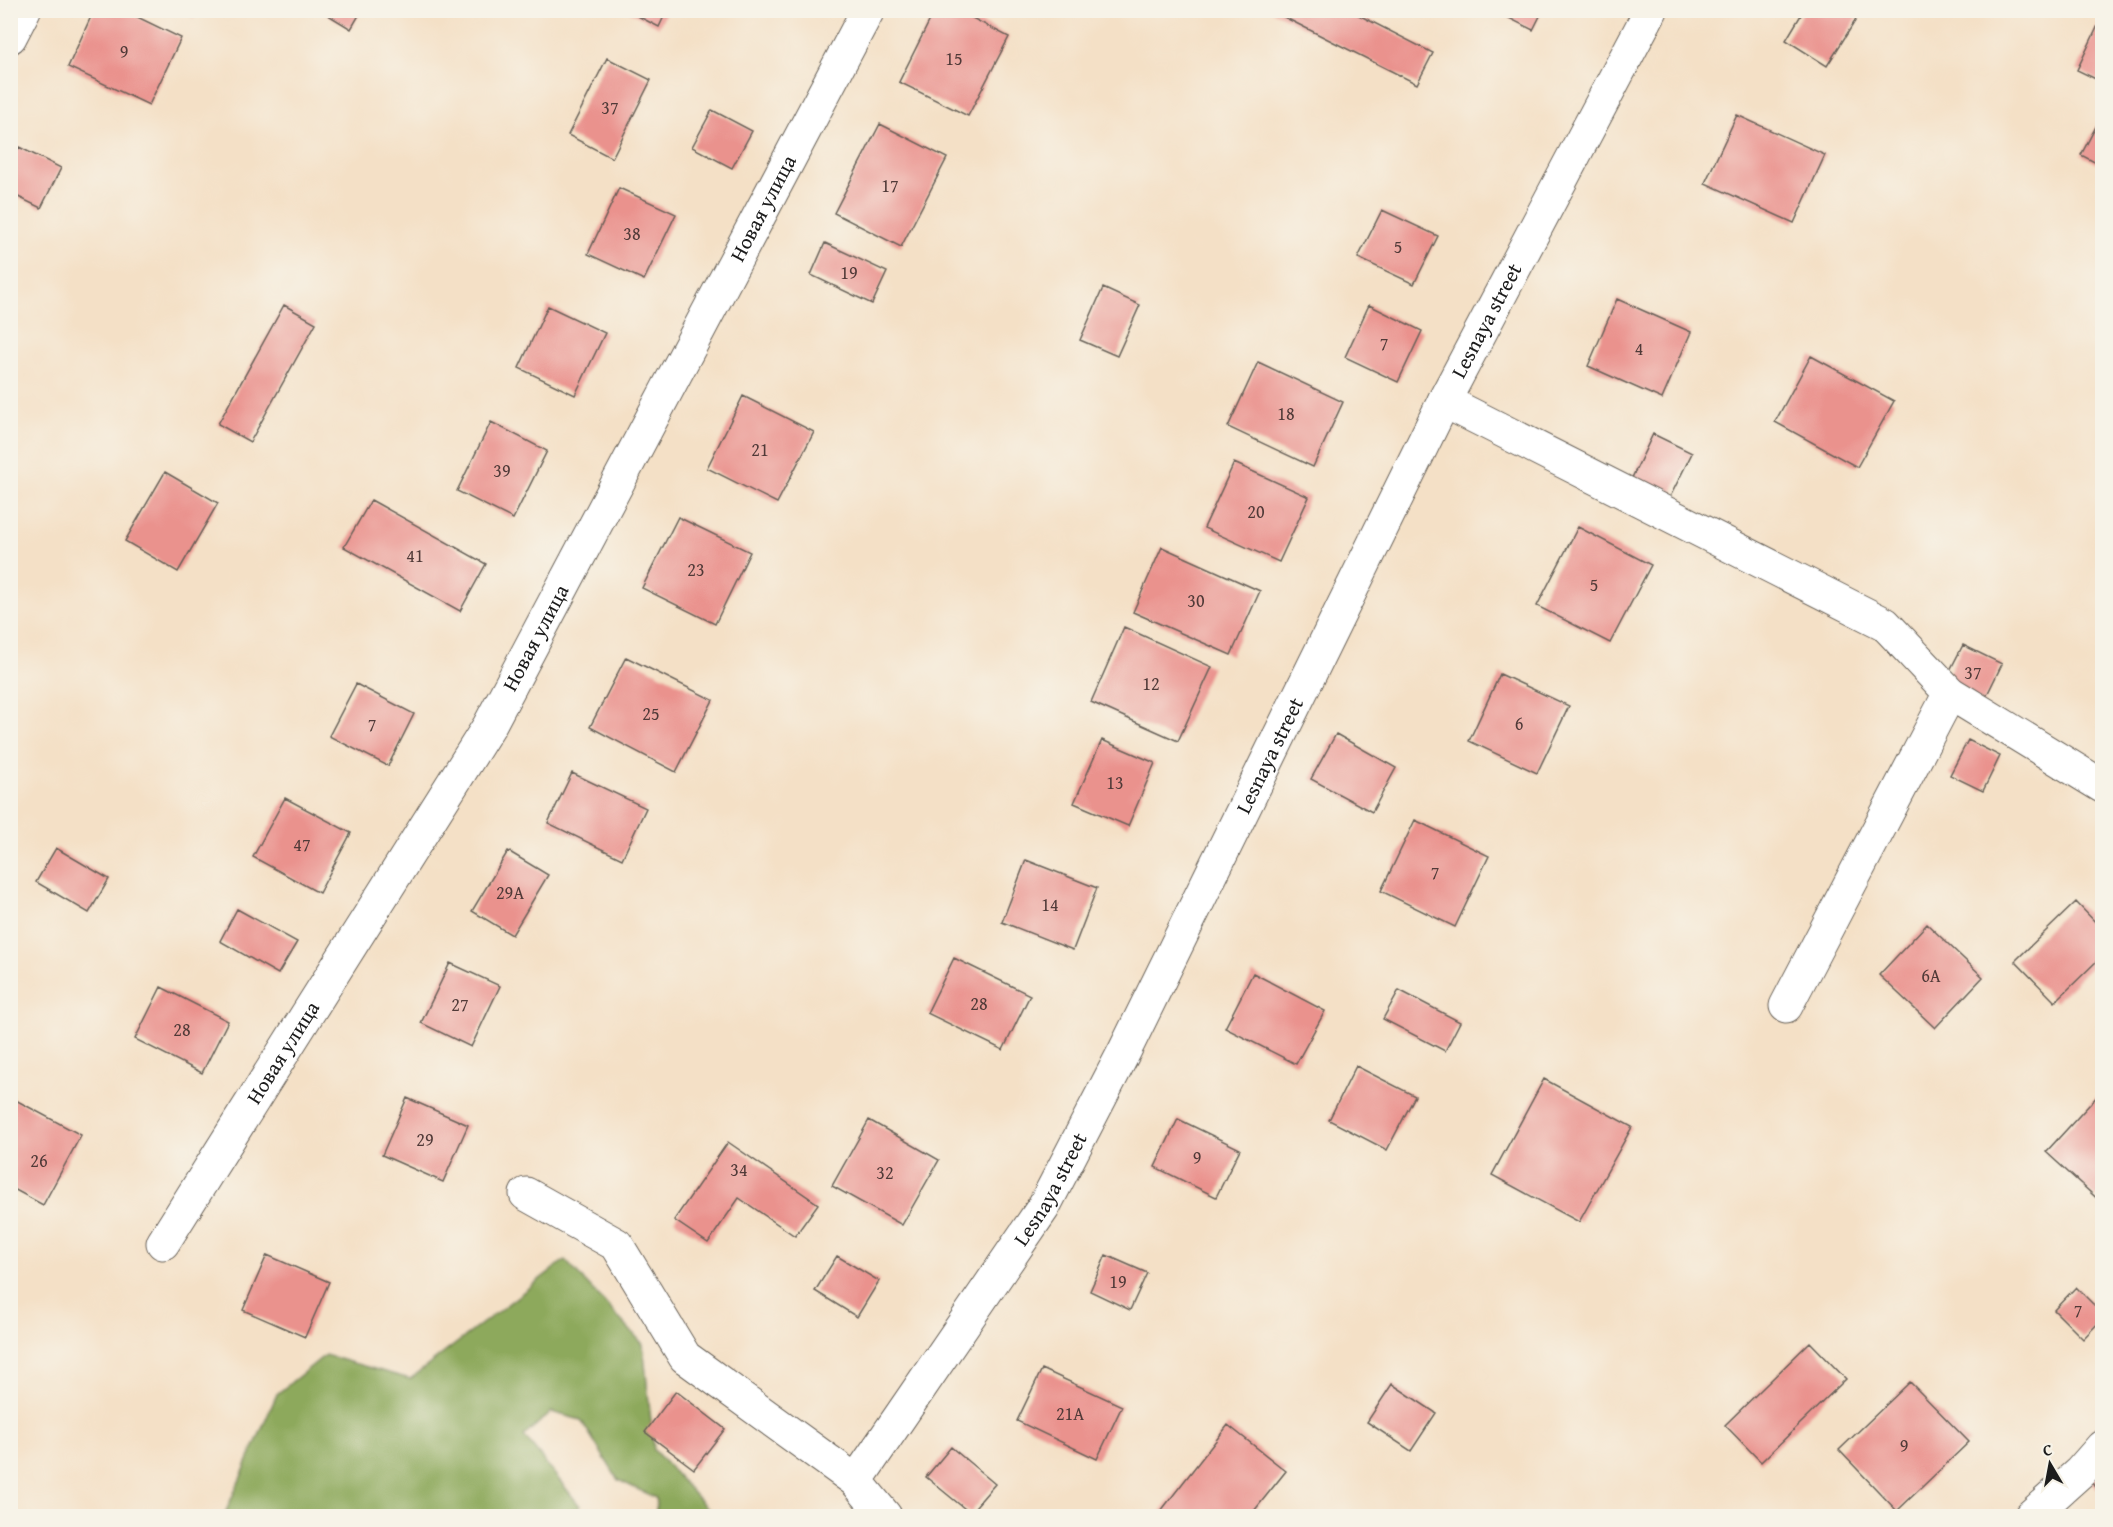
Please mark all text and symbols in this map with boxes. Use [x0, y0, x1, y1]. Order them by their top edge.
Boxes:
house number: 9 [120, 38, 128, 65]
house number: 15 [945, 45, 963, 72]
house number: 37 [601, 94, 619, 121]
street label: Новая улица [722, 149, 804, 267]
house number: 17 [881, 172, 899, 199]
house number: 38 [623, 220, 641, 247]
house number: 5 [1394, 233, 1402, 260]
street label: Lesnaya street [1443, 257, 1530, 383]
house number: 19 [840, 259, 858, 286]
house number: 7 [1380, 330, 1388, 357]
house number: 4 [1635, 335, 1643, 362]
house number: 18 [1277, 400, 1295, 427]
house number: 21 [751, 436, 769, 463]
house number: 39 [493, 457, 511, 484]
house number: 20 [1247, 498, 1265, 525]
house number: 41 [406, 542, 424, 569]
house number: 23 [687, 556, 705, 583]
house number: 5 [1590, 571, 1598, 598]
street label: Новая улица [494, 579, 576, 696]
house number: 30 [1187, 587, 1205, 614]
house number: 37 [1964, 659, 1982, 686]
house number: 12 [1142, 670, 1160, 697]
street label: Lesnaya street [1228, 691, 1311, 819]
house number: 25 [642, 700, 660, 727]
house number: 6 [1515, 710, 1523, 737]
house number: 7 [368, 711, 376, 738]
house number: 13 [1106, 769, 1124, 796]
house number: 47 [293, 831, 311, 858]
house number: 7 [1431, 859, 1439, 886]
house number: 29А [496, 879, 524, 906]
house number: 14 [1041, 891, 1059, 918]
house number: 6А [1921, 962, 1941, 989]
house number: 28 [970, 990, 988, 1017]
house number: 27 [451, 991, 469, 1018]
street label: Новая улица [238, 995, 327, 1110]
house number: 28 [173, 1016, 191, 1043]
house number: 29 [416, 1126, 434, 1153]
street label: Lesnaya street [1006, 1126, 1095, 1252]
house number: 9 [1193, 1144, 1201, 1171]
house number: 26 [30, 1147, 48, 1174]
house number: 34 [730, 1156, 748, 1183]
house number: 32 [876, 1159, 894, 1186]
house number: 19 [1109, 1268, 1127, 1295]
house number: 7 [2074, 1297, 2082, 1324]
house number: 21А [1056, 1400, 1084, 1427]
house number: 9 [1900, 1432, 1908, 1459]
north arrow [2020, 1434, 2080, 1494]
text: С [2041, 1437, 2054, 1462]

